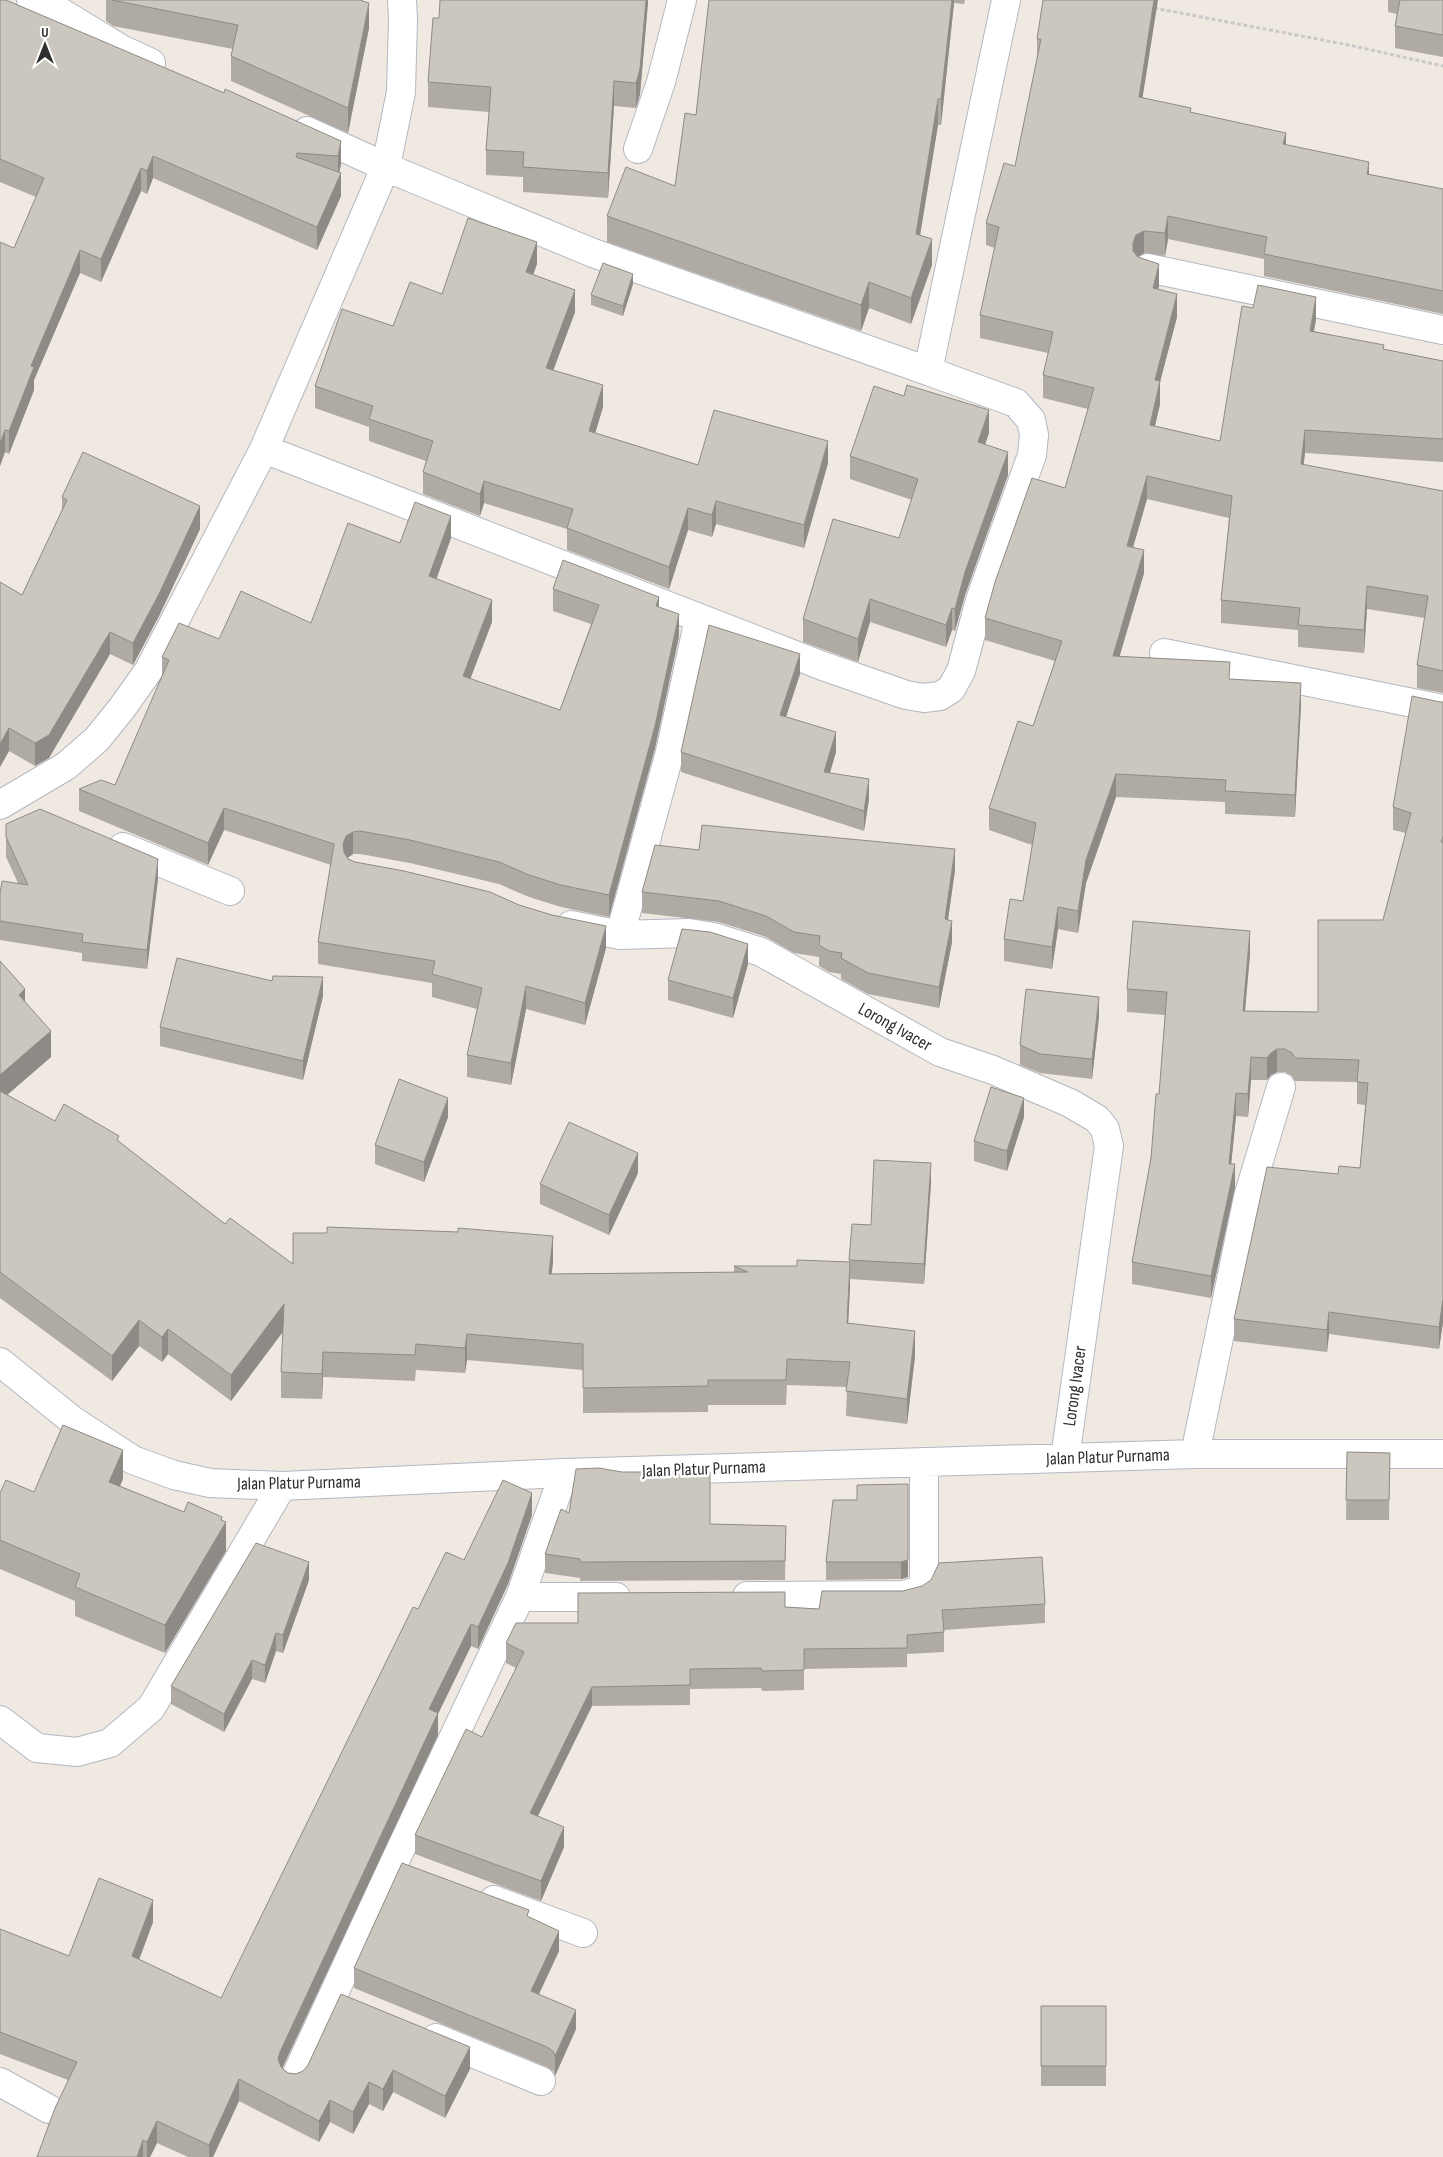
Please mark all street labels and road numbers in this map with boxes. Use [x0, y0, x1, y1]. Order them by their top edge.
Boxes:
street label: Lorong Ivacer [855, 998, 935, 1056]
street label: Lorong Ivacer [1059, 1345, 1091, 1427]
street label: Jalan Platur Purnama [1045, 1444, 1170, 1470]
street label: Jalan Platur Purnama [641, 1456, 766, 1482]
street label: Jalan Platur Purnama [236, 1471, 361, 1495]

